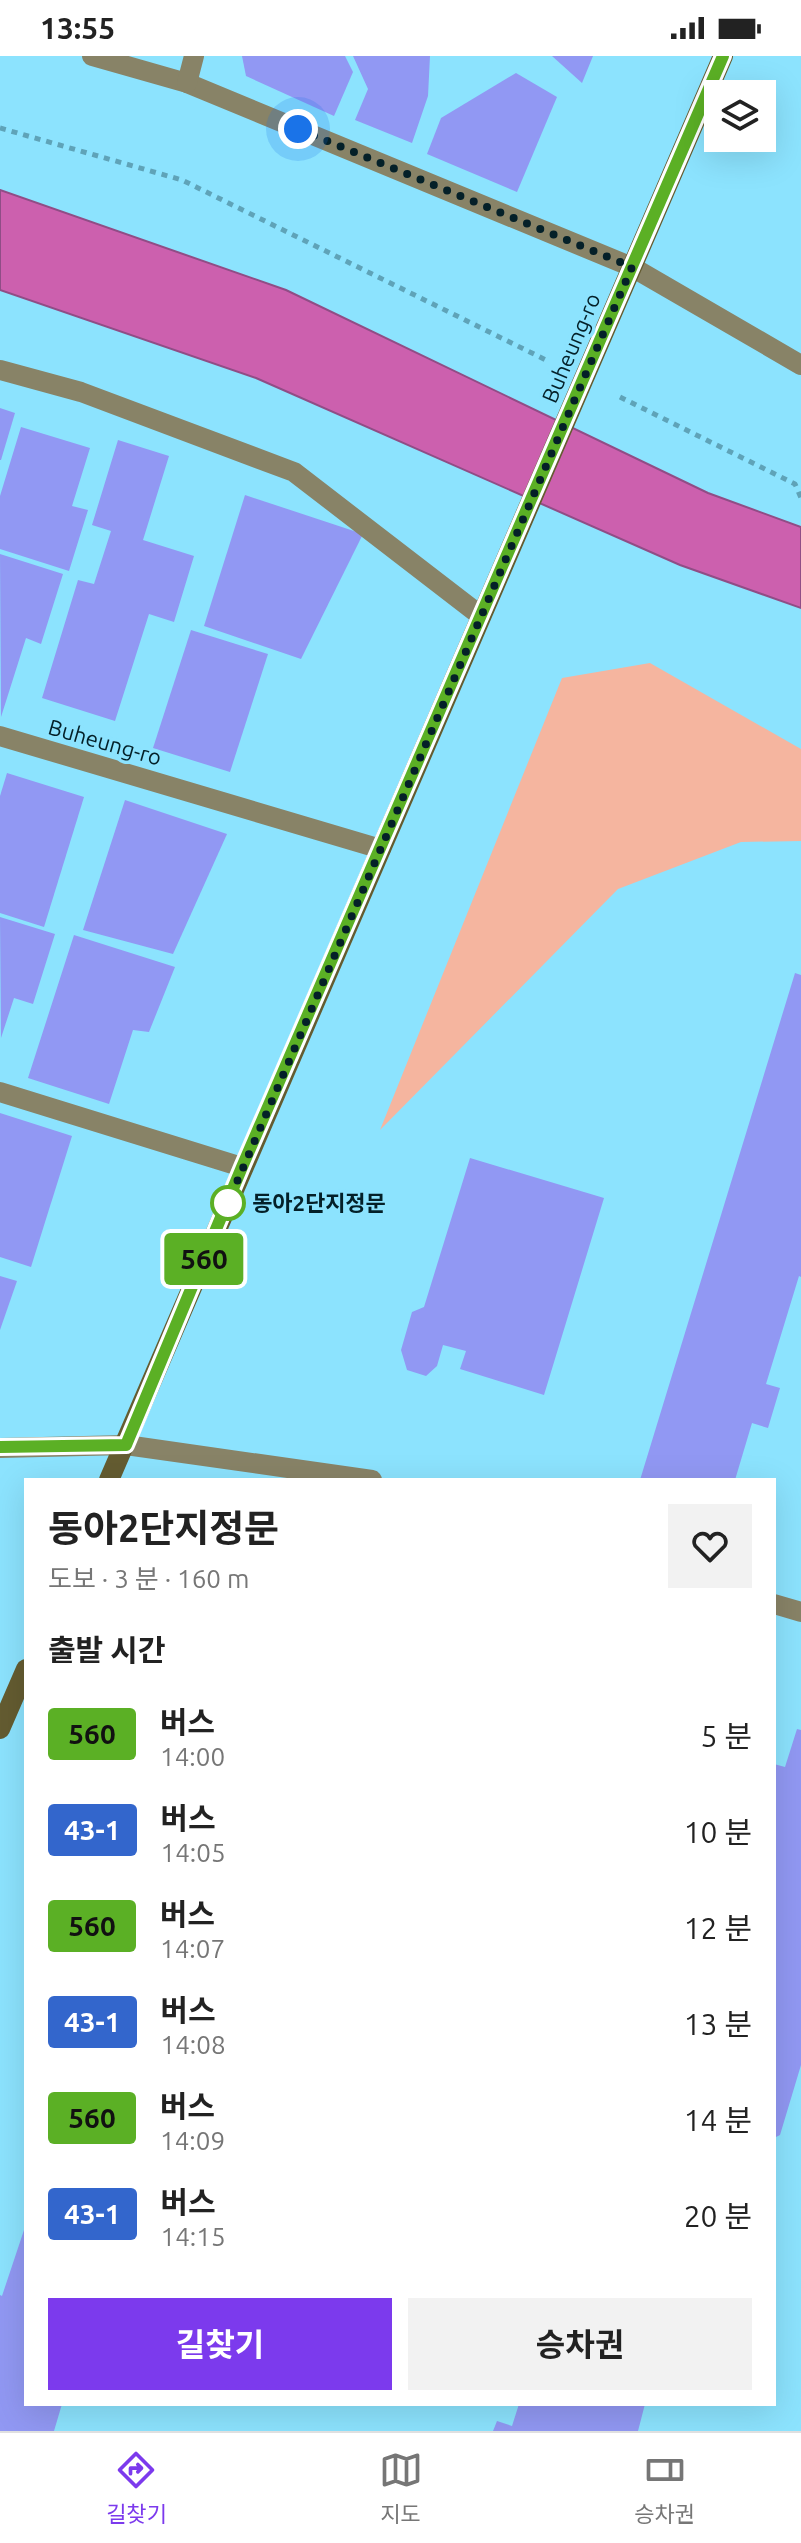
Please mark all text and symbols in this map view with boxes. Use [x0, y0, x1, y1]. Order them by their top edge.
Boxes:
text: 13:55 [40, 11, 115, 45]
map controls [704, 80, 776, 152]
button: layers [704, 80, 776, 152]
your location [278, 109, 318, 149]
street label: Buheung-ro [536, 289, 605, 406]
street label: Buheung-ro [46, 713, 165, 770]
marker: 동아2단지정문 [211, 1186, 245, 1220]
place label: 동아2단지정문 [252, 1190, 386, 1215]
line badge: 560 [158, 1233, 250, 1285]
text: 560 [180, 1243, 228, 1274]
button: heart [668, 1504, 752, 1588]
text: 동아2단지정문 [48, 1507, 279, 1549]
text: 도보 · 3 분 · 160 m [48, 1564, 249, 1593]
text: 출발 시간 [48, 1633, 166, 1667]
text: 버스 [160, 1705, 215, 1739]
text: 560 [68, 1718, 116, 1749]
text: 5 분 [701, 1719, 752, 1753]
text: 14:00 [160, 1742, 225, 1771]
text: 버스 [161, 1801, 216, 1835]
text: 43-1 [64, 1814, 121, 1845]
text: 10 분 [684, 1815, 752, 1849]
text: 14:05 [161, 1838, 226, 1867]
text: 버스 [160, 1897, 215, 1931]
text: 560 [68, 1910, 116, 1941]
text: 12 분 [684, 1911, 752, 1945]
text: 14:07 [160, 1934, 225, 1963]
text: 버스 [161, 1993, 216, 2027]
text: 43-1 [64, 2006, 121, 2037]
text: 13 분 [684, 2007, 752, 2041]
text: 14:08 [161, 2030, 226, 2059]
text: 버스 [160, 2089, 215, 2123]
text: 560 [68, 2102, 116, 2133]
text: 14 분 [684, 2103, 752, 2137]
text: 14:09 [160, 2126, 225, 2155]
text: 버스 [161, 2185, 216, 2219]
text: 43-1 [64, 2198, 121, 2229]
text: 20 분 [684, 2199, 752, 2233]
text: 14:15 [161, 2222, 226, 2251]
button: 길찾기 [48, 2298, 392, 2390]
button: 승차권 [408, 2298, 752, 2390]
tab: 길찾기 [106, 2448, 167, 2528]
tab: 지도 [379, 2448, 423, 2528]
tab: 승차권 [634, 2448, 695, 2528]

